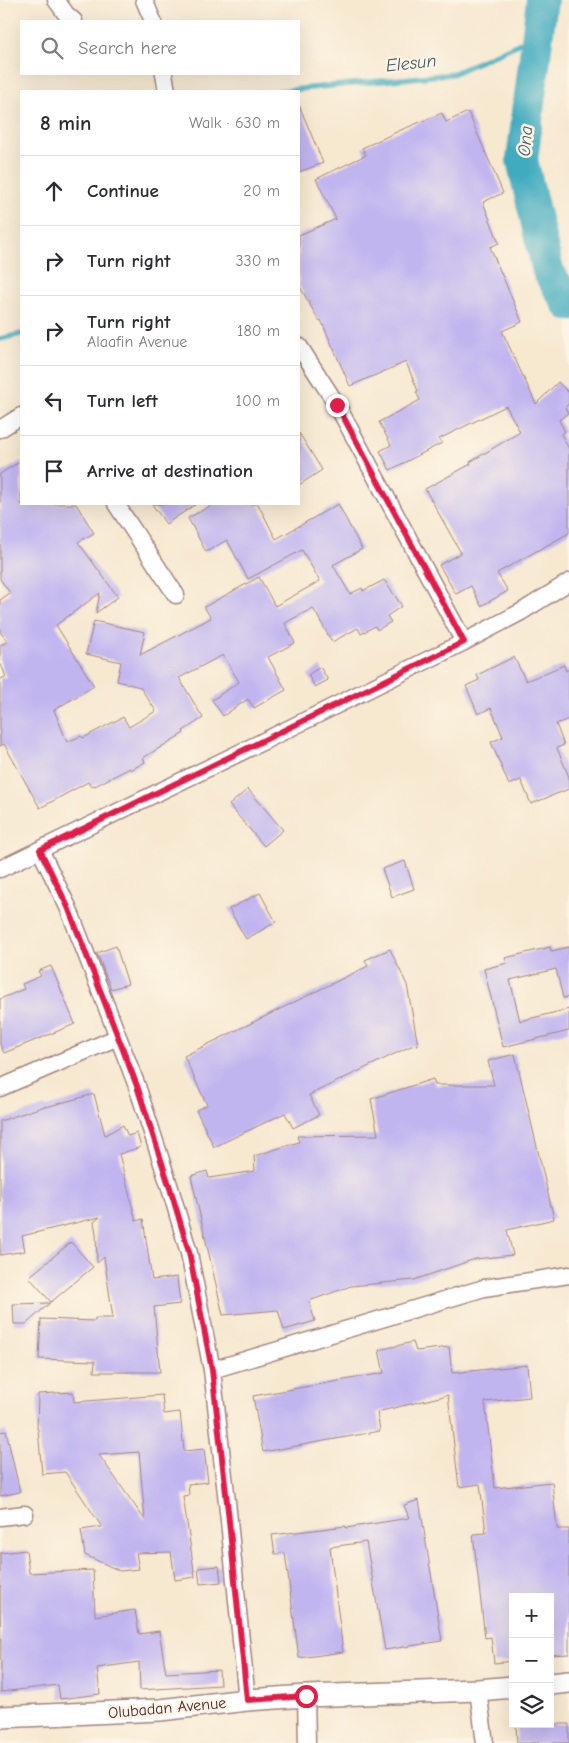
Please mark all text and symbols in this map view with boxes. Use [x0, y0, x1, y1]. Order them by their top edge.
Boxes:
search box [20, 20, 300, 75]
icon: search [38, 34, 66, 62]
text: Search here [78, 37, 177, 59]
water label: Elesun [385, 50, 437, 77]
text: 8 min [40, 111, 91, 135]
text: Walk · 630 m [189, 114, 280, 132]
water label: Ona [514, 125, 537, 157]
icon: ahead [40, 177, 68, 205]
text: Continue [87, 180, 159, 202]
text: 20 m [243, 182, 280, 200]
icon: right [40, 247, 68, 275]
text: Turn right [87, 250, 171, 272]
text: 330 m [235, 252, 280, 270]
text: Turn right [87, 311, 171, 333]
icon: right [40, 317, 68, 345]
text: 180 m [237, 322, 280, 340]
text: Alaafin Avenue [87, 333, 187, 351]
icon: left [40, 387, 68, 415]
text: Turn left [87, 390, 158, 412]
text: 100 m [236, 392, 280, 410]
route end [326, 394, 349, 417]
icon: arrive [40, 457, 68, 485]
text: Arrive at destination [87, 460, 253, 482]
map controls [509, 1593, 554, 1728]
button: + [509, 1593, 554, 1638]
button: − [509, 1638, 554, 1683]
button: layers [509, 1683, 554, 1728]
route start [295, 1685, 318, 1708]
street label: Olubadan Avenue [107, 1694, 227, 1722]

